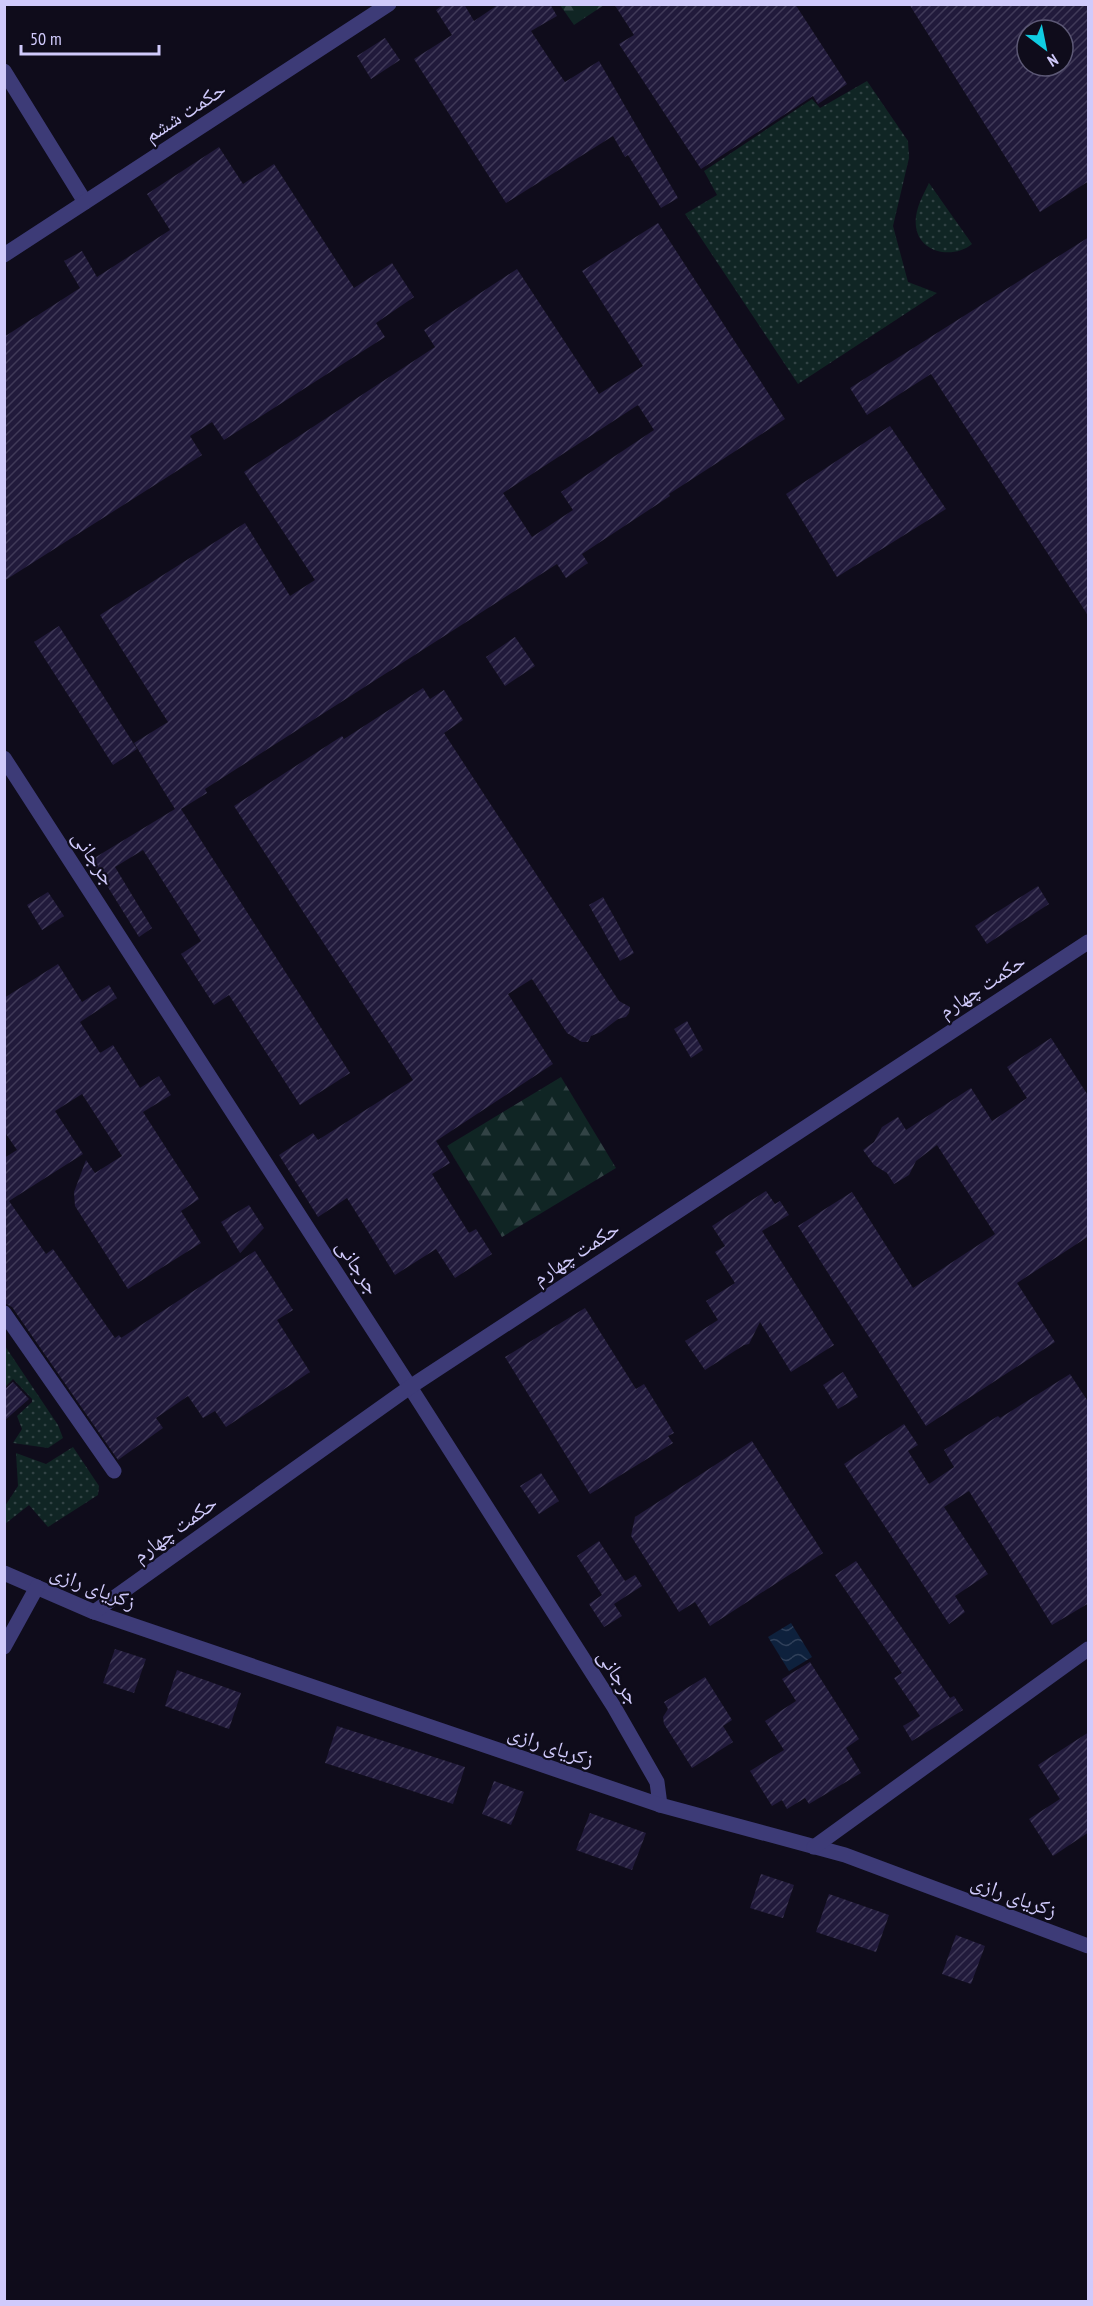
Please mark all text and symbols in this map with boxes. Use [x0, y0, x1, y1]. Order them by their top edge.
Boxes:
scale bar [21, 18, 159, 56]
north arrow [1015, 18, 1075, 78]
text: 50 m [30, 27, 62, 50]
text: N [1044, 50, 1062, 71]
street label: حکمت ششم [139, 75, 231, 149]
street label: جرجانی [67, 825, 122, 891]
street label: حکمت چهارم [933, 947, 1031, 1025]
street label: حکمت چهارم [527, 1214, 625, 1292]
street label: جرجانی [331, 1234, 386, 1300]
street label: حکمت چهارم [127, 1489, 223, 1569]
street label: زکریای رازی [47, 1558, 140, 1615]
street label: جرجانی [592, 1644, 647, 1710]
street label: زکریای رازی [504, 1718, 598, 1773]
street label: زکریای رازی [968, 1868, 1061, 1924]

